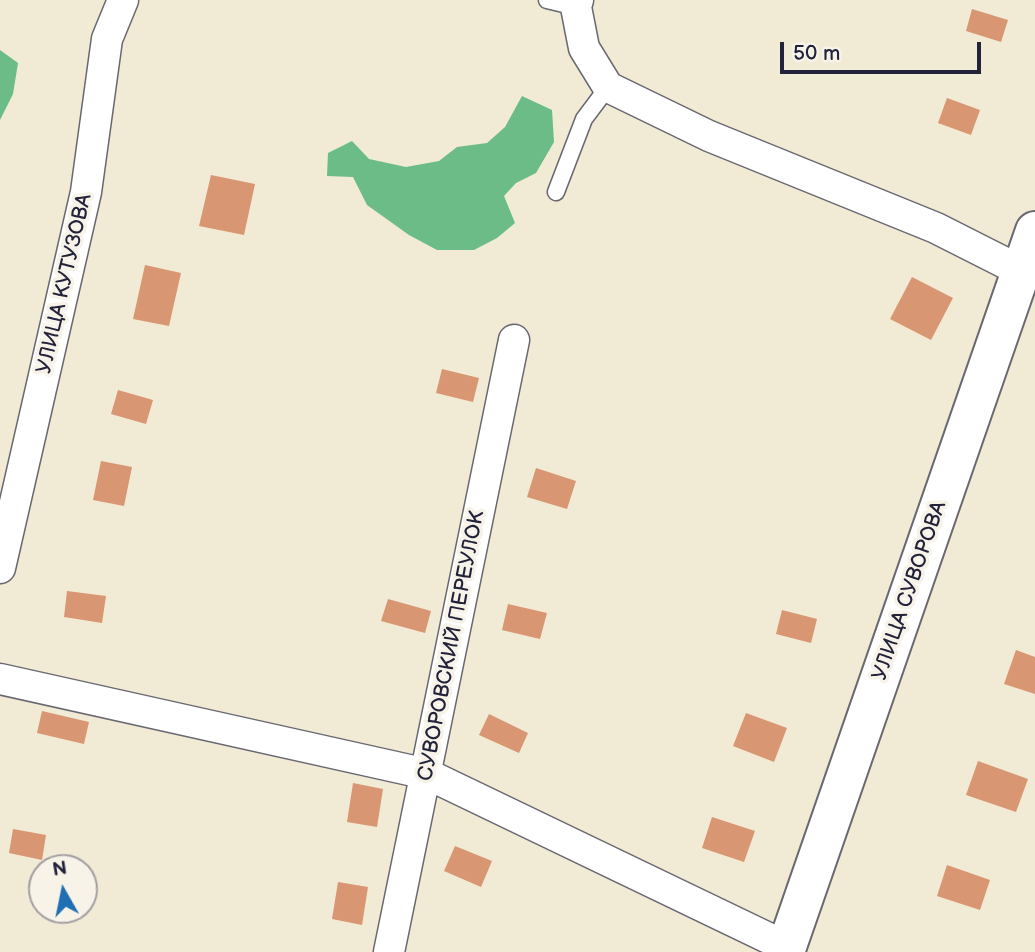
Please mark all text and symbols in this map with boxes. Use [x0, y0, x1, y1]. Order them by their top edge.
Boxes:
scale bar [783, 28, 984, 72]
text: 50 m [793, 41, 840, 66]
street label: УЛИЦА КУТУЗОВА [32, 192, 98, 376]
street label: УЛИЦА СУВОРОВА [868, 498, 952, 684]
street label: СУВОРОВСКИЙ ПЕРЕУЛОК [413, 509, 491, 783]
north arrow [28, 854, 98, 924]
text: N [51, 857, 69, 882]

